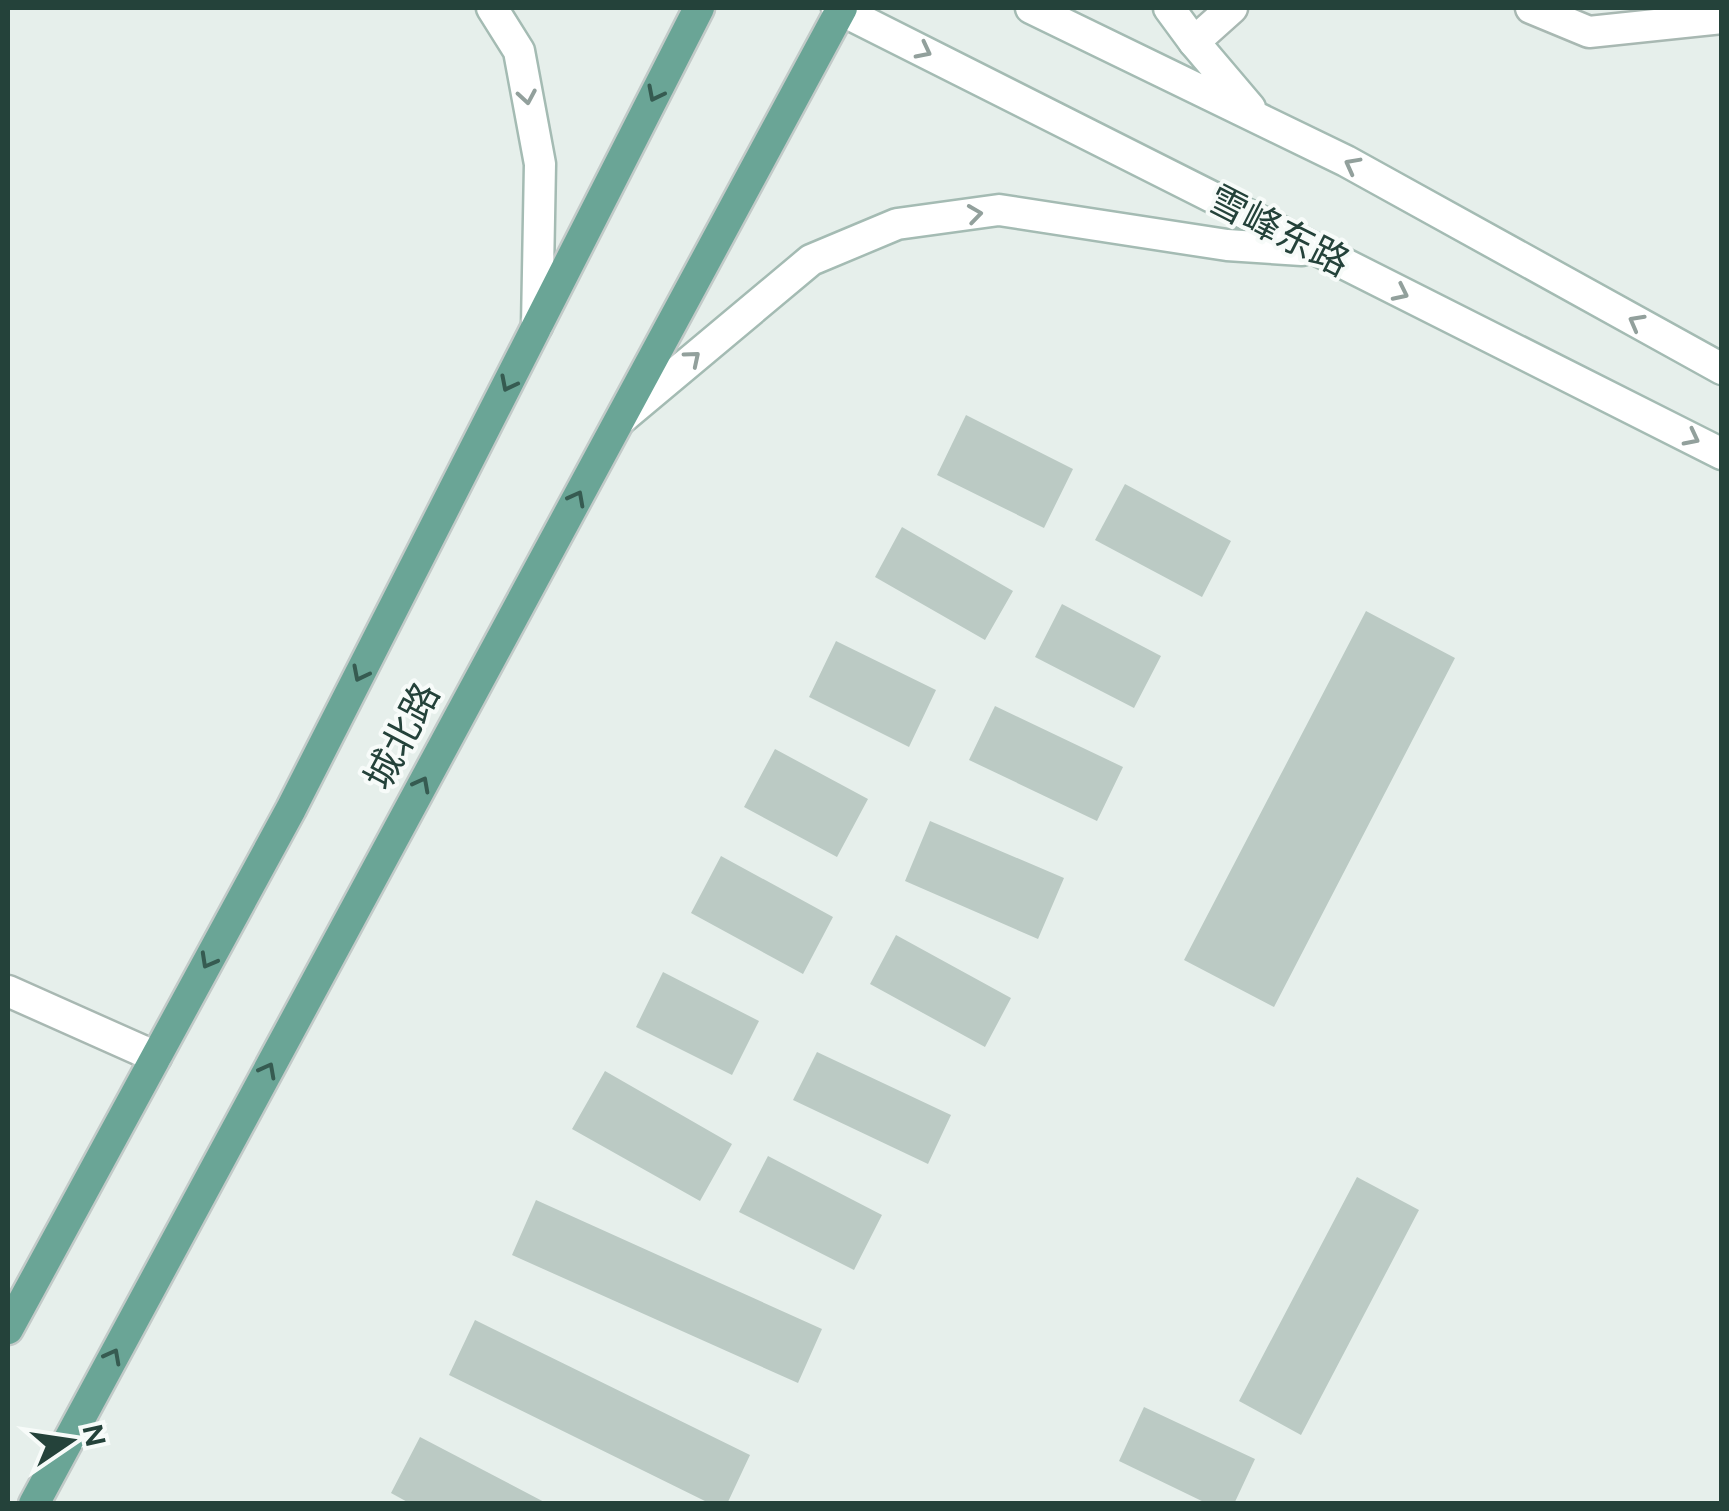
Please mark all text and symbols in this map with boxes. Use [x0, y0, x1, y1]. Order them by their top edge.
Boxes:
one-way arrow [913, 39, 931, 58]
one-way arrow [648, 84, 667, 102]
one-way arrow [516, 88, 537, 105]
one-way arrow [1344, 157, 1362, 177]
street label: 雪峰东路 [1201, 176, 1357, 286]
one-way arrow [967, 204, 983, 225]
one-way arrow [1391, 280, 1409, 300]
one-way arrow [1629, 315, 1647, 335]
one-way arrow [682, 352, 700, 370]
one-way arrow [500, 374, 520, 392]
one-way arrow [1681, 426, 1699, 445]
one-way arrow [564, 491, 584, 509]
one-way arrow [353, 663, 372, 681]
street label: 城北路 [355, 675, 449, 797]
one-way arrow [410, 777, 429, 795]
one-way arrow [201, 950, 221, 968]
one-way arrow [255, 1063, 275, 1081]
one-way arrow [101, 1349, 120, 1367]
north arrow [20, 1391, 120, 1491]
text: N [75, 1421, 113, 1450]

